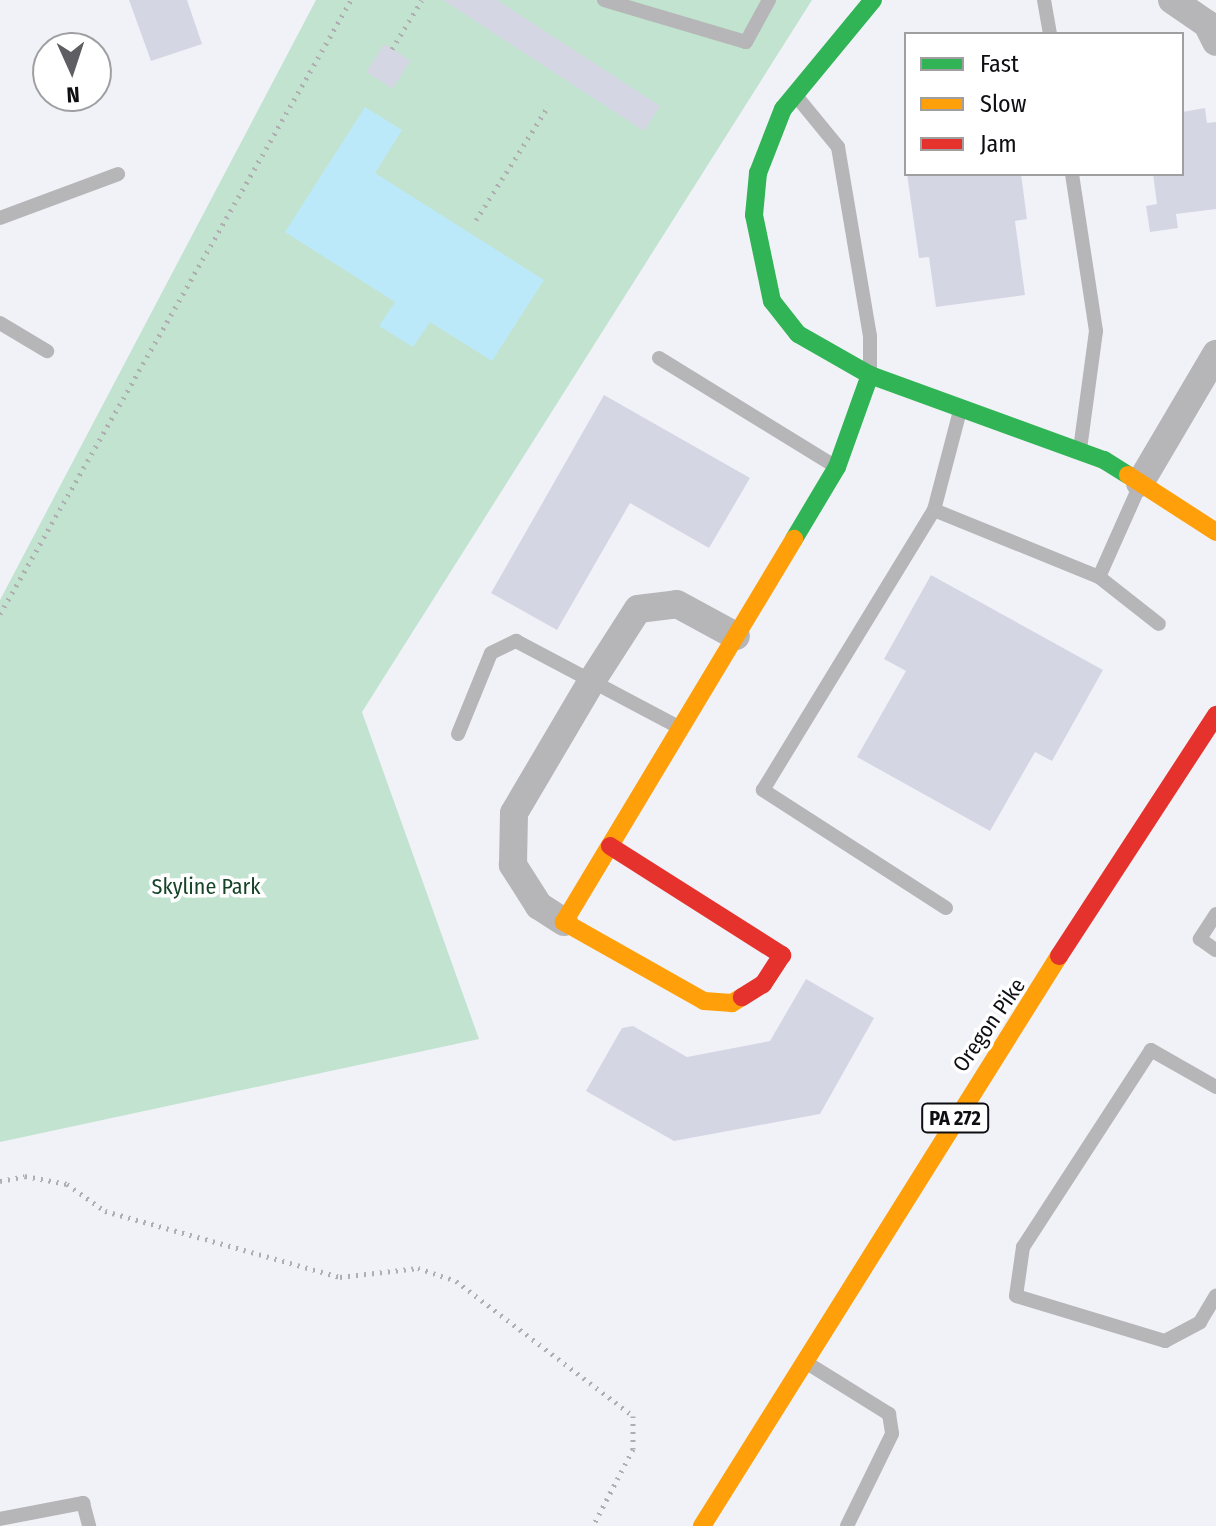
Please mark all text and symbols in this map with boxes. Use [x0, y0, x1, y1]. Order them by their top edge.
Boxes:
north arrow [32, 32, 112, 112]
legend [904, 32, 1184, 176]
text: Fast [980, 50, 1019, 78]
text: N [66, 81, 80, 108]
text: Slow [980, 90, 1026, 118]
text: Jam [980, 130, 1017, 158]
park label: Skyline Park [151, 874, 261, 900]
street label: Oregon Pike [947, 973, 1031, 1077]
road number: PA 272 [921, 1102, 989, 1134]

